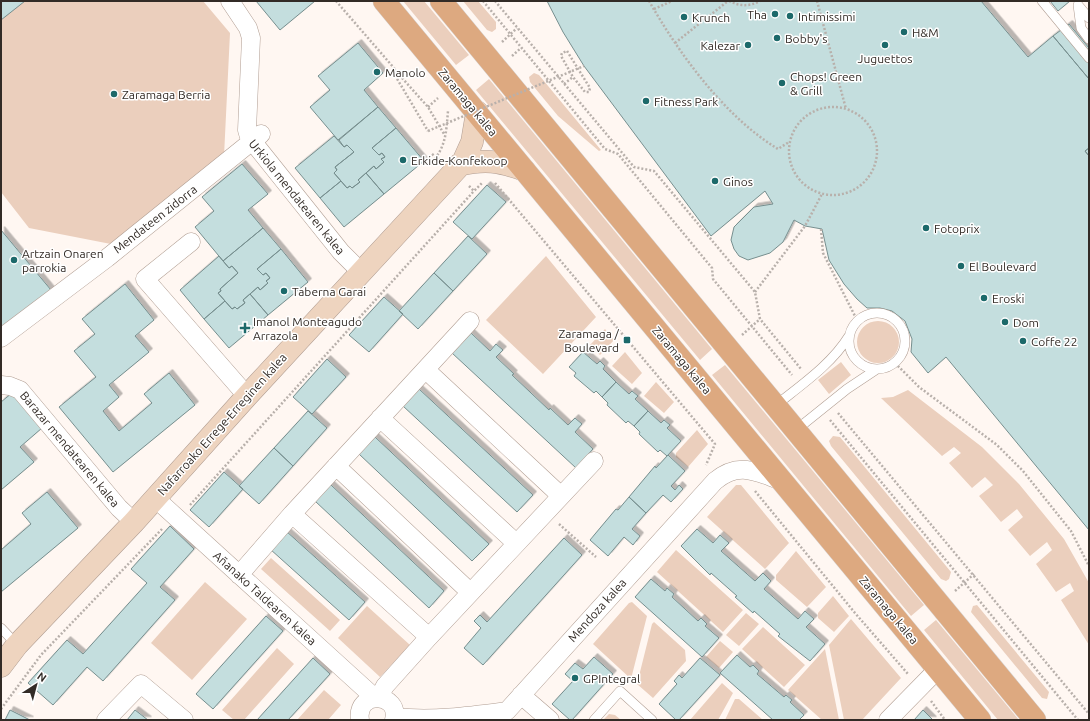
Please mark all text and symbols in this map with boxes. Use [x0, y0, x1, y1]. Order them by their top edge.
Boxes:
place label: Tha [747, 8, 767, 21]
marker: Tha [770, 9, 780, 19]
place label: Intimissimi [798, 10, 856, 23]
place label: Krunch [692, 11, 730, 24]
marker: Intimissimi [785, 11, 795, 21]
marker: Krunch [679, 12, 689, 22]
place label: H&M [912, 26, 939, 39]
marker: H&M [899, 27, 909, 37]
place label: Bobby's [785, 32, 828, 45]
marker: Bobby's [772, 33, 782, 43]
place label: Kalezar [701, 39, 740, 52]
marker: Kalezar [743, 40, 753, 50]
marker: Juguettos [880, 40, 890, 50]
place label: Juguettos [858, 52, 912, 65]
place label: Manolo [385, 66, 426, 79]
street label: Zaramaga kalea [436, 66, 500, 138]
marker: Manolo [372, 67, 382, 77]
place label: Chops! Green & Grill [790, 70, 862, 97]
marker: Chops! Green & Grill [777, 78, 787, 88]
place label: Zaramaga Berria [122, 88, 210, 101]
marker: Zaramaga Berria [109, 89, 119, 99]
place label: Fitness Park [654, 95, 718, 108]
marker: Fitness Park [641, 96, 651, 106]
street label: Urkiola mendatearen kalea [247, 137, 347, 257]
place label: Erkide-Konfekoop [411, 154, 507, 167]
marker: Erkide-Konfekoop [398, 155, 408, 165]
place label: Ginos [723, 175, 753, 188]
marker: Ginos [710, 176, 720, 186]
street label: Mendateen zidorra [111, 182, 199, 256]
place label: Fotoprix [934, 222, 980, 235]
marker: Fotoprix [921, 223, 931, 233]
place label: Artzain Onaren parrokia [22, 247, 104, 274]
marker: Artzain Onaren parrokia [9, 255, 19, 265]
place label: El Boulevard [969, 260, 1036, 273]
marker: El Boulevard [956, 261, 966, 271]
place label: Taberna Garai [292, 285, 366, 298]
marker: Taberna Garai [279, 286, 289, 296]
place label: Eroski [992, 292, 1025, 305]
marker: Eroski [979, 293, 989, 303]
place label: Imanol Monteagudo Arrazola [253, 315, 362, 342]
place label: Dom [1013, 316, 1039, 329]
marker: Dom [1000, 317, 1010, 327]
marker: Imanol Monteagudo Arrazola [240, 323, 250, 333]
street label: Zaramaga kalea [650, 324, 714, 396]
place label: Zaramaga / Boulevard [559, 327, 620, 354]
marker: Zaramaga / Boulevard [622, 335, 632, 345]
place label: Coffe 22 [1031, 335, 1077, 348]
marker: Coffe 22 [1018, 336, 1028, 346]
street label: Nafarroako Errege-Erreginen kalea [155, 350, 289, 498]
street label: Barazar mendatearen kalea [18, 389, 122, 509]
street label: Añanako Taldearen kalea [211, 548, 319, 648]
street label: Zaramaga kalea [857, 574, 921, 646]
street label: Mendoza kalea [565, 576, 629, 644]
north arrow [16, 665, 56, 705]
text: N [35, 670, 49, 684]
place label: GPIntegral [583, 672, 640, 685]
marker: GPIntegral [570, 673, 580, 683]

